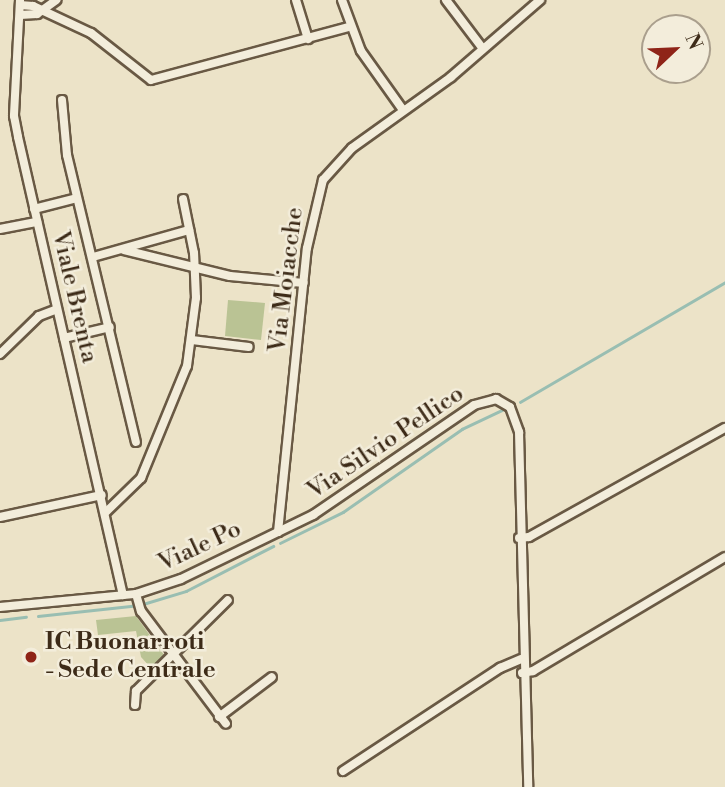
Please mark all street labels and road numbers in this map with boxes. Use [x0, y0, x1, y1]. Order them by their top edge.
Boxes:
street label: Via Moiacche [264, 206, 310, 354]
street label: Viale Brenta [45, 228, 103, 366]
street label: Via Silvio Pellico [302, 380, 470, 506]
street label: Viale Po [154, 515, 246, 579]

